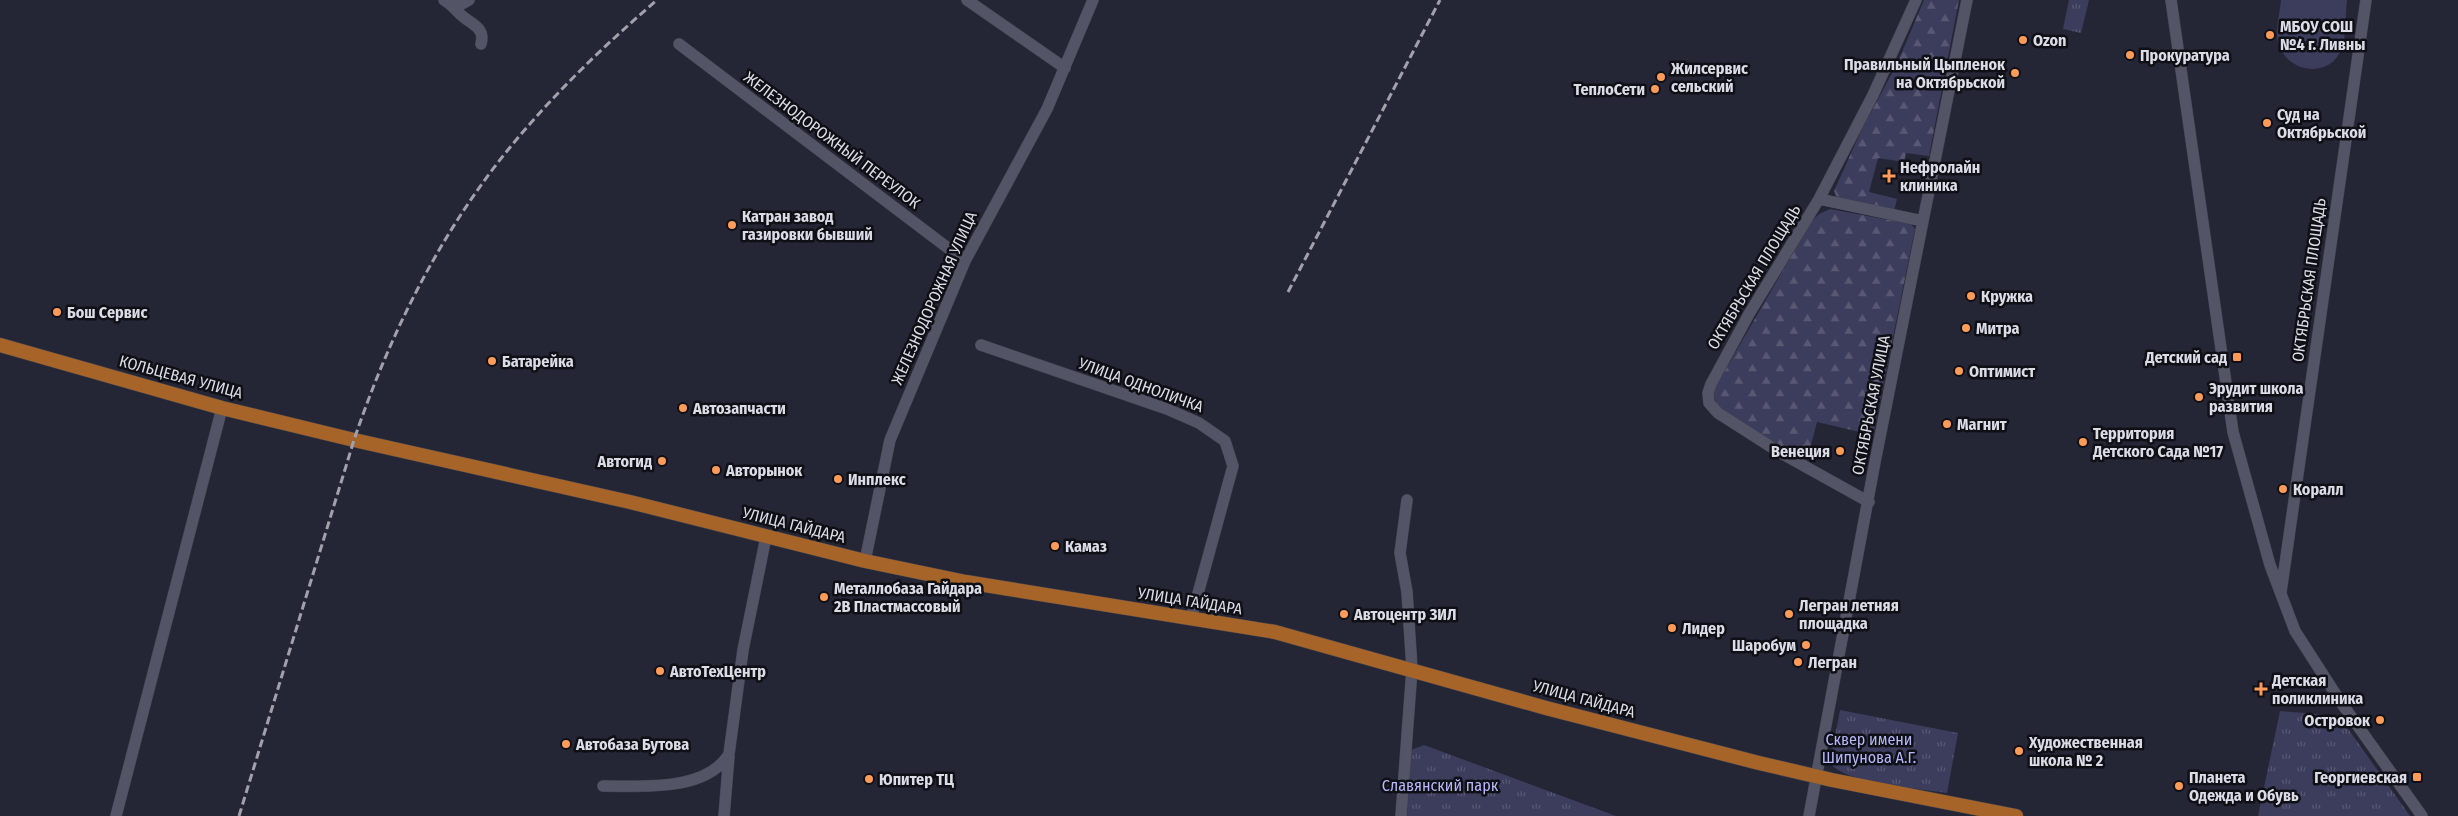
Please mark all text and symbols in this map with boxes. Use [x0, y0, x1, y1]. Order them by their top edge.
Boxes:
place label: МБОУ СОШ №4 г. Ливны [2280, 17, 2365, 54]
marker: МБОУ СОШ №4 г. Ливны [2264, 29, 2276, 41]
place label: Ozon [2033, 31, 2066, 50]
marker: Ozon [2017, 34, 2029, 46]
place label: Прокуратура [2140, 46, 2230, 65]
marker: Прокуратура [2124, 49, 2136, 61]
place label: Правильный Цыпленок на Октябрьской [1844, 55, 2006, 92]
place label: Жилсервис сельский [1670, 59, 1748, 96]
street label: ЖЕЛЕЗНОДОРОЖНЫЙ ПЕРЕУЛОК [740, 67, 924, 213]
marker: Правильный Цыпленок на Октябрьской [2009, 67, 2021, 79]
marker: Жилсервис сельский [1655, 71, 1667, 83]
place label: ТеплоСети [1573, 80, 1645, 99]
marker: ТеплоСети [1649, 83, 1661, 95]
place label: Суд на Октябрьской [2277, 105, 2366, 142]
marker: Суд на Октябрьской [2261, 117, 2273, 129]
place label: Нефролайн клиника [1900, 158, 1980, 195]
marker: Нефролайн клиника [1882, 169, 1896, 183]
street label: ОКТЯБРЬСКАЯ ПЛОЩАДЬ [2288, 197, 2330, 363]
street label: ОКТЯБРЬСКАЯ ПЛОЩАДЬ [1703, 201, 1805, 353]
place label: Катран завод газировки бывший [742, 207, 873, 244]
street label: ЖЕЛЕЗНОДОРОЖНАЯ УЛИЦА [887, 208, 981, 388]
marker: Катран завод газировки бывший [726, 219, 738, 231]
place label: Кружка [1981, 287, 2033, 306]
marker: Кружка [1965, 290, 1977, 302]
place label: Бош Сервис [67, 303, 147, 322]
marker: Бош Сервис [51, 306, 63, 318]
place label: Митра [1976, 319, 2020, 338]
marker: Митра [1960, 322, 1972, 334]
street label: ОКТЯБРЬСКАЯ УЛИЦА [1848, 333, 1894, 476]
place label: Детский сад [2144, 348, 2227, 367]
street label: КОЛЬЦЕВАЯ УЛИЦА [117, 351, 245, 403]
marker: Детский сад [2231, 351, 2243, 363]
place label: Батарейка [502, 352, 574, 371]
street label: УЛИЦА ОДНОЛИЧКА [1075, 353, 1207, 417]
marker: Батарейка [486, 355, 498, 367]
place label: Оптимист [1969, 362, 2035, 381]
marker: Оптимист [1953, 365, 1965, 377]
place label: Эрудит школа развития [2209, 379, 2303, 416]
marker: Эрудит школа развития [2193, 391, 2205, 403]
place label: Автозапчасти [692, 399, 786, 418]
marker: Автозапчасти [677, 402, 689, 414]
place label: Магнит [1957, 415, 2007, 434]
marker: Магнит [1941, 418, 1953, 430]
place label: Территория Детского Сада №17 [2092, 424, 2223, 461]
marker: Территория Детского Сада №17 [2077, 436, 2089, 448]
place label: Венеция [1771, 442, 1830, 461]
marker: Венеция [1834, 445, 1846, 457]
place label: Автогид [597, 452, 652, 471]
marker: Автогид [656, 455, 668, 467]
place label: Авторынок [725, 461, 803, 480]
marker: Авторынок [710, 464, 722, 476]
place label: Инплекс [848, 470, 906, 489]
marker: Инплекс [832, 473, 844, 485]
place label: Коралл [2293, 480, 2343, 499]
marker: Коралл [2277, 483, 2289, 495]
street label: УЛИЦА ГАЙДАРА [740, 503, 848, 547]
place label: Камаз [1065, 537, 1107, 556]
marker: Камаз [1049, 540, 1061, 552]
place label: Металлобаза Гайдара 2В Пластмассовый [833, 579, 982, 616]
street label: УЛИЦА ГАЙДАРА [1135, 583, 1244, 619]
marker: Металлобаза Гайдара 2В Пластмассовый [818, 591, 830, 603]
place label: Легран летняя площадка [1799, 596, 1899, 633]
place label: Автоцентр ЗИЛ [1353, 605, 1456, 624]
marker: Автоцентр ЗИЛ [1338, 608, 1350, 620]
marker: Легран летняя площадка [1783, 608, 1795, 620]
place label: Лидер [1682, 619, 1725, 638]
marker: Лидер [1666, 622, 1678, 634]
place label: Шаробум [1732, 636, 1796, 655]
marker: Шаробум [1800, 639, 1812, 651]
place label: Легран [1808, 653, 1857, 672]
marker: Легран [1792, 656, 1804, 668]
place label: АвтоТехЦентр [669, 662, 766, 681]
marker: АвтоТехЦентр [654, 665, 666, 677]
place label: Детская поликлиника [2271, 671, 2363, 708]
street label: УЛИЦА ГАЙДАРА [1530, 676, 1638, 722]
marker: Детская поликлиника [2254, 682, 2268, 696]
place label: Островок [2304, 711, 2371, 730]
marker: Островок [2374, 714, 2386, 726]
park label: Сквер имени Шипунова А.Г. [1822, 730, 1916, 767]
place label: Художественная школа № 2 [2028, 733, 2143, 770]
place label: Автобаза Бутова [575, 735, 689, 754]
marker: Автобаза Бутова [560, 738, 572, 750]
marker: Художественная школа № 2 [2013, 745, 2025, 757]
place label: Планета Одежда и Обувь [2189, 768, 2299, 805]
place label: Георгиевская [2314, 768, 2407, 787]
place label: Юпитер ТЦ [879, 770, 954, 789]
marker: Георгиевская [2411, 771, 2423, 783]
marker: Юпитер ТЦ [863, 773, 875, 785]
park label: Славянский парк [1382, 776, 1499, 795]
marker: Планета Одежда и Обувь [2173, 780, 2185, 792]

